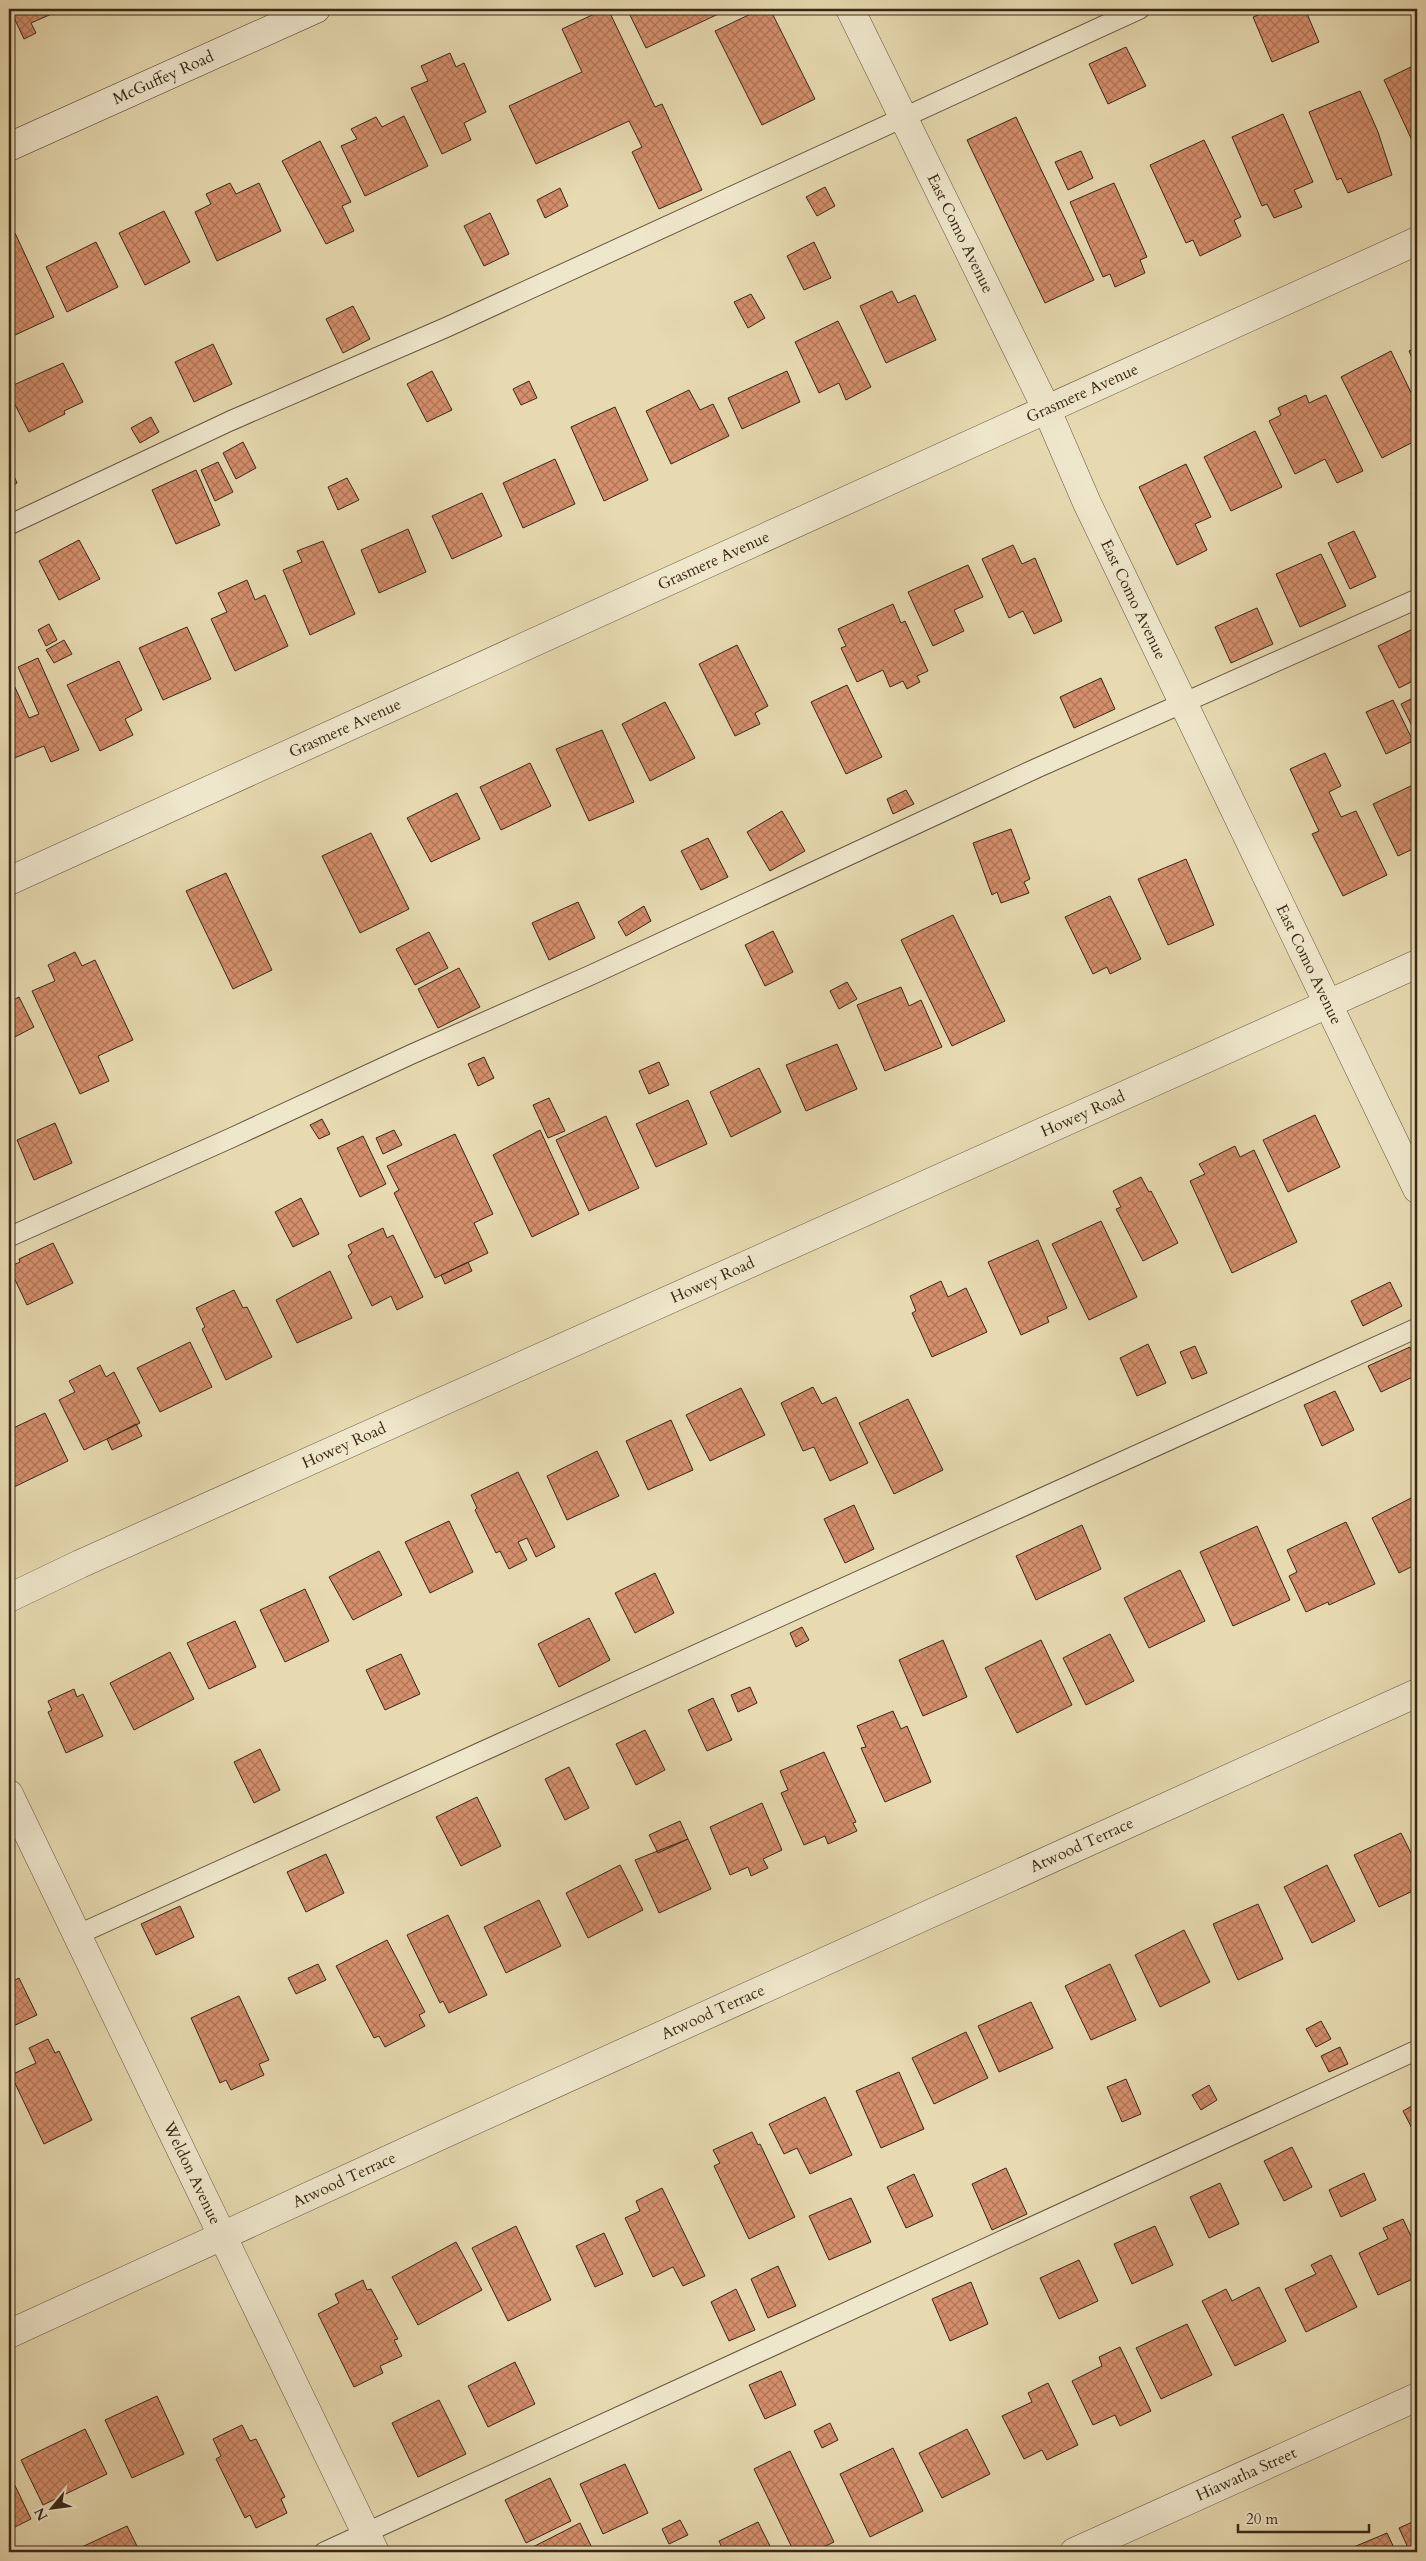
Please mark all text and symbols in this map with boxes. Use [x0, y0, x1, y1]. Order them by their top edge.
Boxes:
street label: McGuffey Road [109, 45, 218, 110]
street label: East Como Avenue [922, 170, 999, 297]
street label: Grasmere Avenue [1023, 358, 1142, 428]
street label: Grasmere Avenue [654, 526, 773, 596]
street label: East Como Avenue [1095, 536, 1172, 663]
street label: Grasmere Avenue [285, 693, 405, 763]
street label: East Como Avenue [1271, 901, 1347, 1028]
street label: Howey Road [1037, 1085, 1129, 1142]
street label: Howey Road [667, 1251, 759, 1309]
street label: Howey Road [298, 1417, 390, 1474]
street label: Atwood Terrace [1026, 1812, 1137, 1878]
street label: Atwood Terrace [658, 1979, 768, 2045]
street label: Weldon Avenue [157, 2117, 226, 2228]
street label: Atwood Terrace [289, 2147, 400, 2213]
street label: Hiawatha Street [1192, 2442, 1300, 2506]
north arrow [28, 2484, 78, 2534]
scale bar [1238, 2501, 1370, 2533]
text: N [30, 2504, 52, 2524]
text: 20 m [1246, 2509, 1278, 2529]

